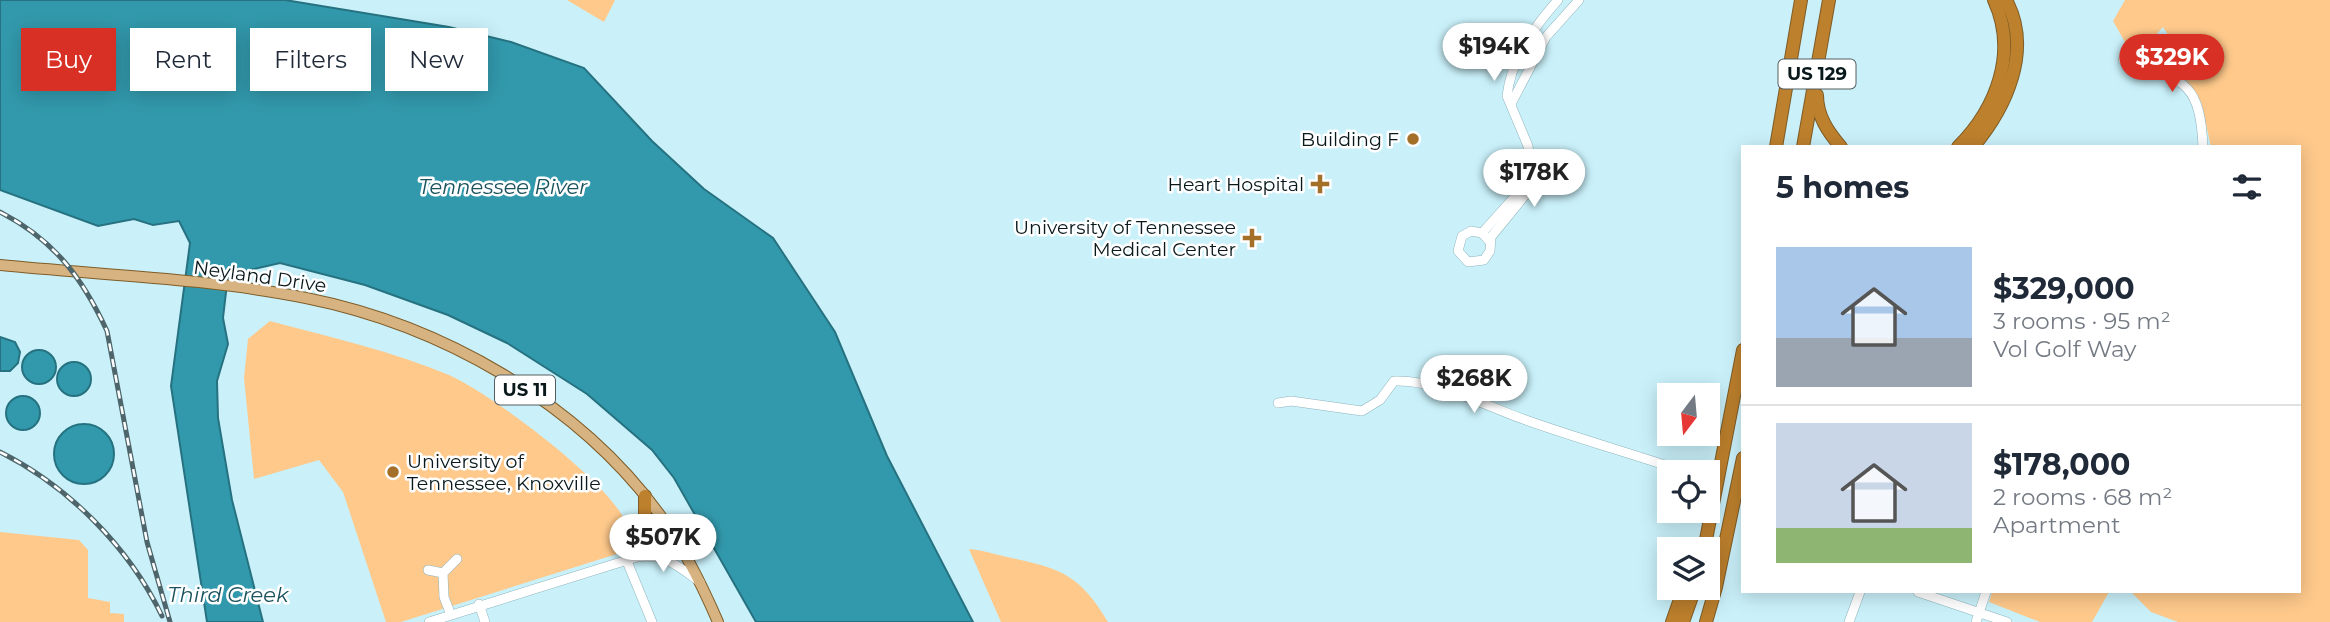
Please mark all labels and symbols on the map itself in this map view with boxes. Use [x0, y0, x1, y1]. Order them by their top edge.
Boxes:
pin: $194K [1445, 24, 1543, 83]
pin: $329K [2123, 34, 2221, 94]
road number: US 129 [1778, 60, 1856, 88]
place label: Building F [1301, 128, 1399, 151]
marker: Building F [1405, 131, 1421, 147]
pin: $178K [1485, 150, 1583, 209]
place label: Heart Hospital [1167, 173, 1304, 196]
water label: Tennessee River [418, 174, 588, 199]
marker: Heart Hospital [1310, 174, 1330, 194]
place label: University of Tennessee Medical Center [1014, 216, 1236, 261]
marker: University of Tennessee Medical Center [1242, 228, 1262, 248]
street label: Neyland Drive [192, 256, 328, 297]
pin: $268K [1425, 356, 1523, 415]
road number: US 11 [495, 376, 555, 404]
north arrow [1657, 383, 1720, 446]
place label: University of Tennessee, Knoxville [407, 450, 601, 495]
marker: University of Tennessee, Knoxville [385, 464, 401, 480]
pin: $507K [614, 514, 712, 574]
water label: Third Creek [168, 582, 290, 607]

